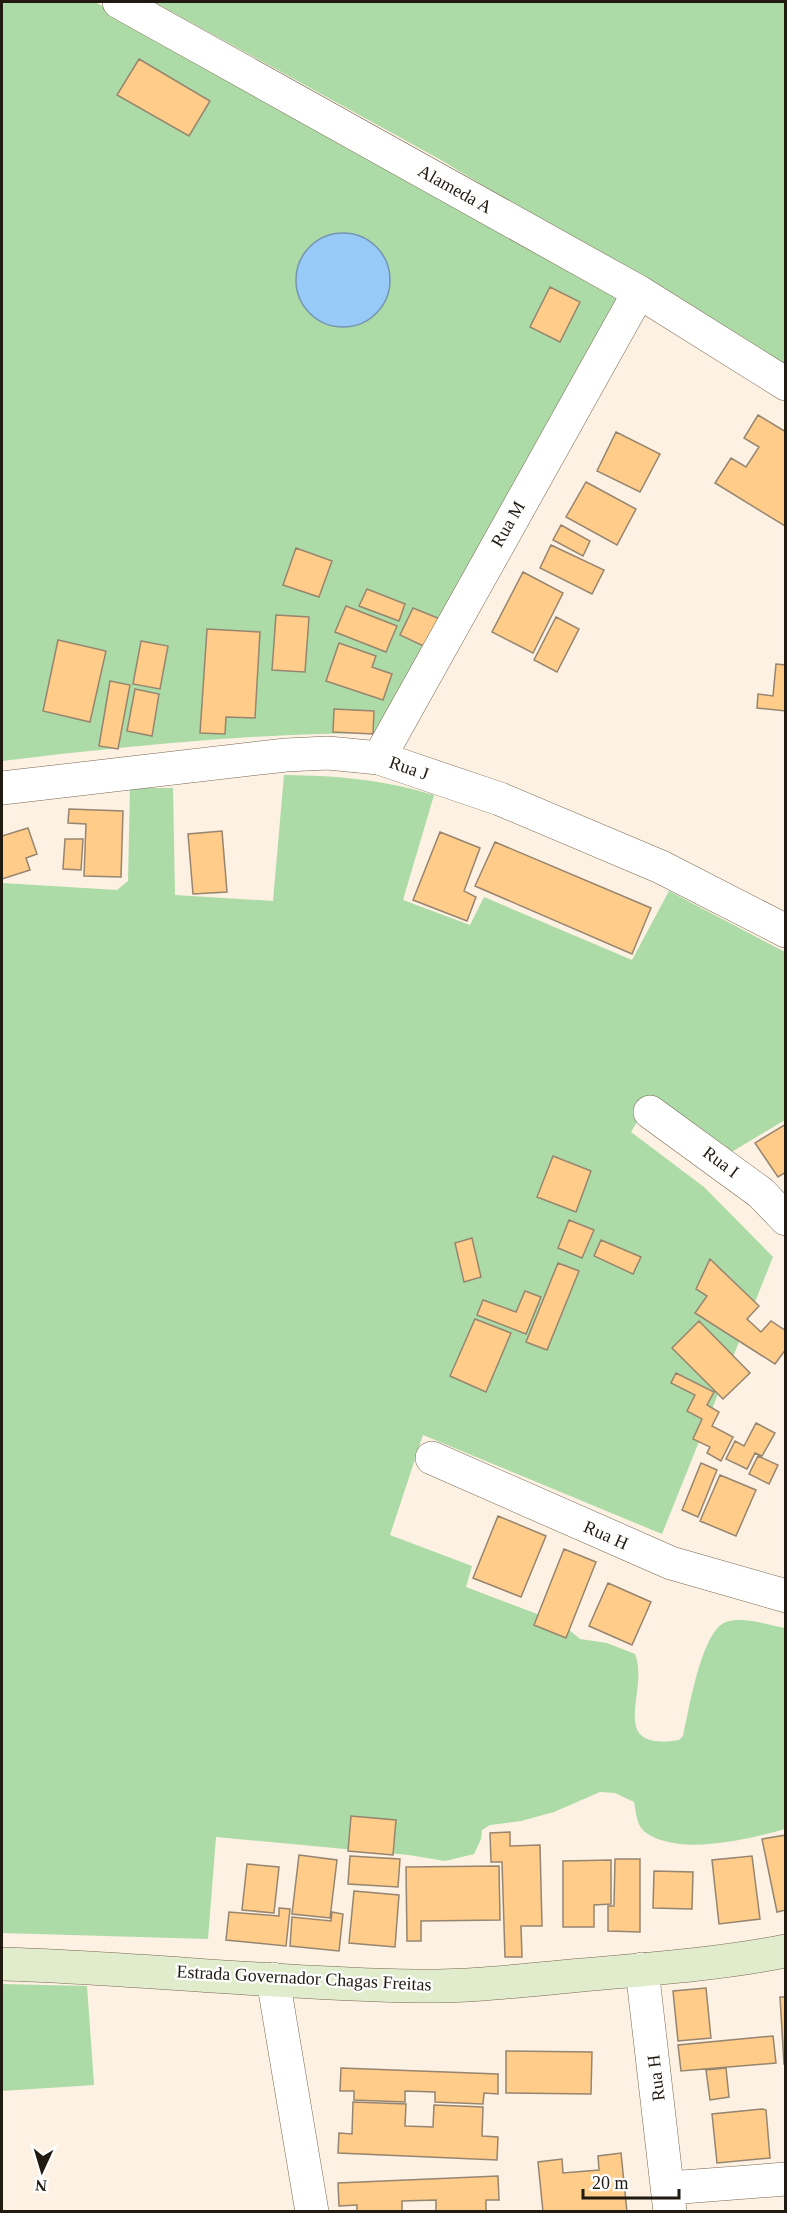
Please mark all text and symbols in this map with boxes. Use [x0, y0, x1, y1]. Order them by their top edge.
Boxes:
street label: Alameda A [415, 161, 495, 217]
street label: Rua M [487, 498, 529, 550]
street label: Rua J [387, 752, 431, 784]
street label: Rua I [699, 1142, 743, 1182]
street label: Rua H [581, 1516, 631, 1554]
street label: Estrada Governador Chagas Freitas [176, 1961, 432, 1995]
street label: Rua H [643, 2054, 669, 2102]
north arrow [12, 2141, 72, 2201]
scale bar [583, 2162, 679, 2200]
text: 20 m [592, 2173, 629, 2193]
text: N [34, 2177, 47, 2194]

